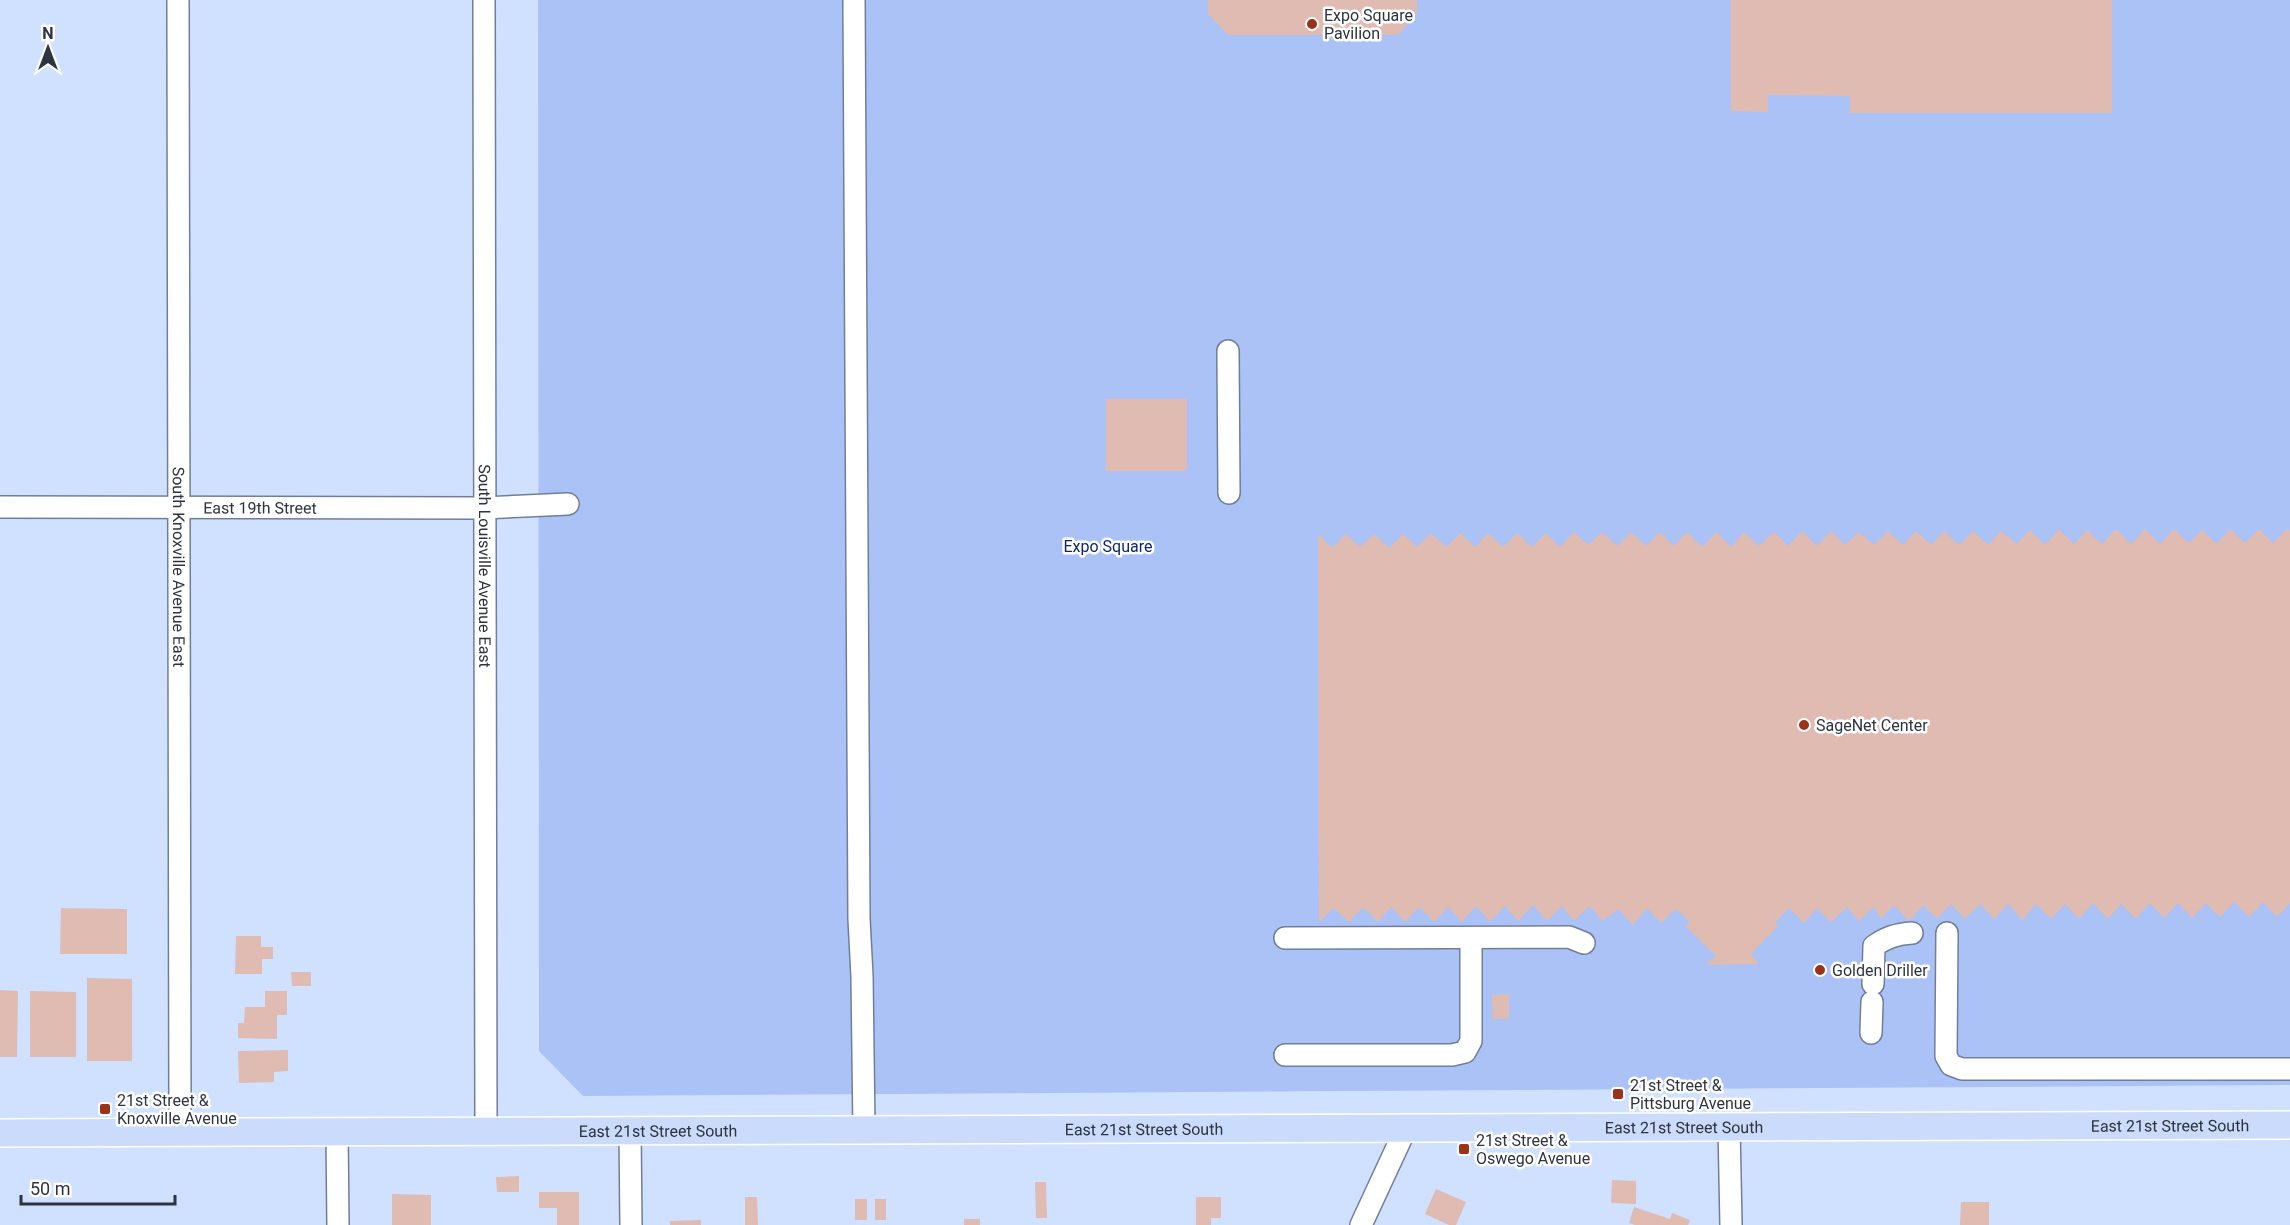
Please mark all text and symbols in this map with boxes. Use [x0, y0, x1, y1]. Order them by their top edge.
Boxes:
place label: Expo Square Pavilion [1324, 6, 1413, 43]
marker: Expo Square Pavilion [1305, 17, 1319, 31]
north arrow [18, 18, 78, 78]
text: N [42, 24, 54, 43]
street label: South Louisville Avenue East [475, 464, 494, 668]
street label: South Knoxville Avenue East [169, 467, 188, 667]
street label: East 19th Street [203, 498, 317, 518]
park label: Expo Square [1064, 537, 1152, 556]
place label: SageNet Center [1816, 716, 1928, 735]
marker: SageNet Center [1797, 718, 1811, 732]
place label: Golden Driller [1832, 961, 1928, 980]
marker: Golden Driller [1813, 963, 1827, 977]
place label: 21st Street & Pittsburg Avenue [1630, 1076, 1751, 1113]
marker: 21st Street & Pittsburg Avenue [1611, 1087, 1625, 1101]
place label: 21st Street & Knoxville Avenue [117, 1091, 237, 1128]
marker: 21st Street & Knoxville Avenue [98, 1102, 112, 1116]
street label: East 21st Street South [2091, 1116, 2249, 1136]
street label: East 21st Street South [1605, 1118, 1763, 1137]
street label: East 21st Street South [1065, 1120, 1223, 1139]
street label: East 21st Street South [579, 1121, 737, 1141]
place label: 21st Street & Oswego Avenue [1476, 1131, 1590, 1168]
marker: 21st Street & Oswego Avenue [1457, 1142, 1471, 1156]
scale bar [21, 1168, 176, 1206]
text: 50 m [30, 1178, 70, 1199]

